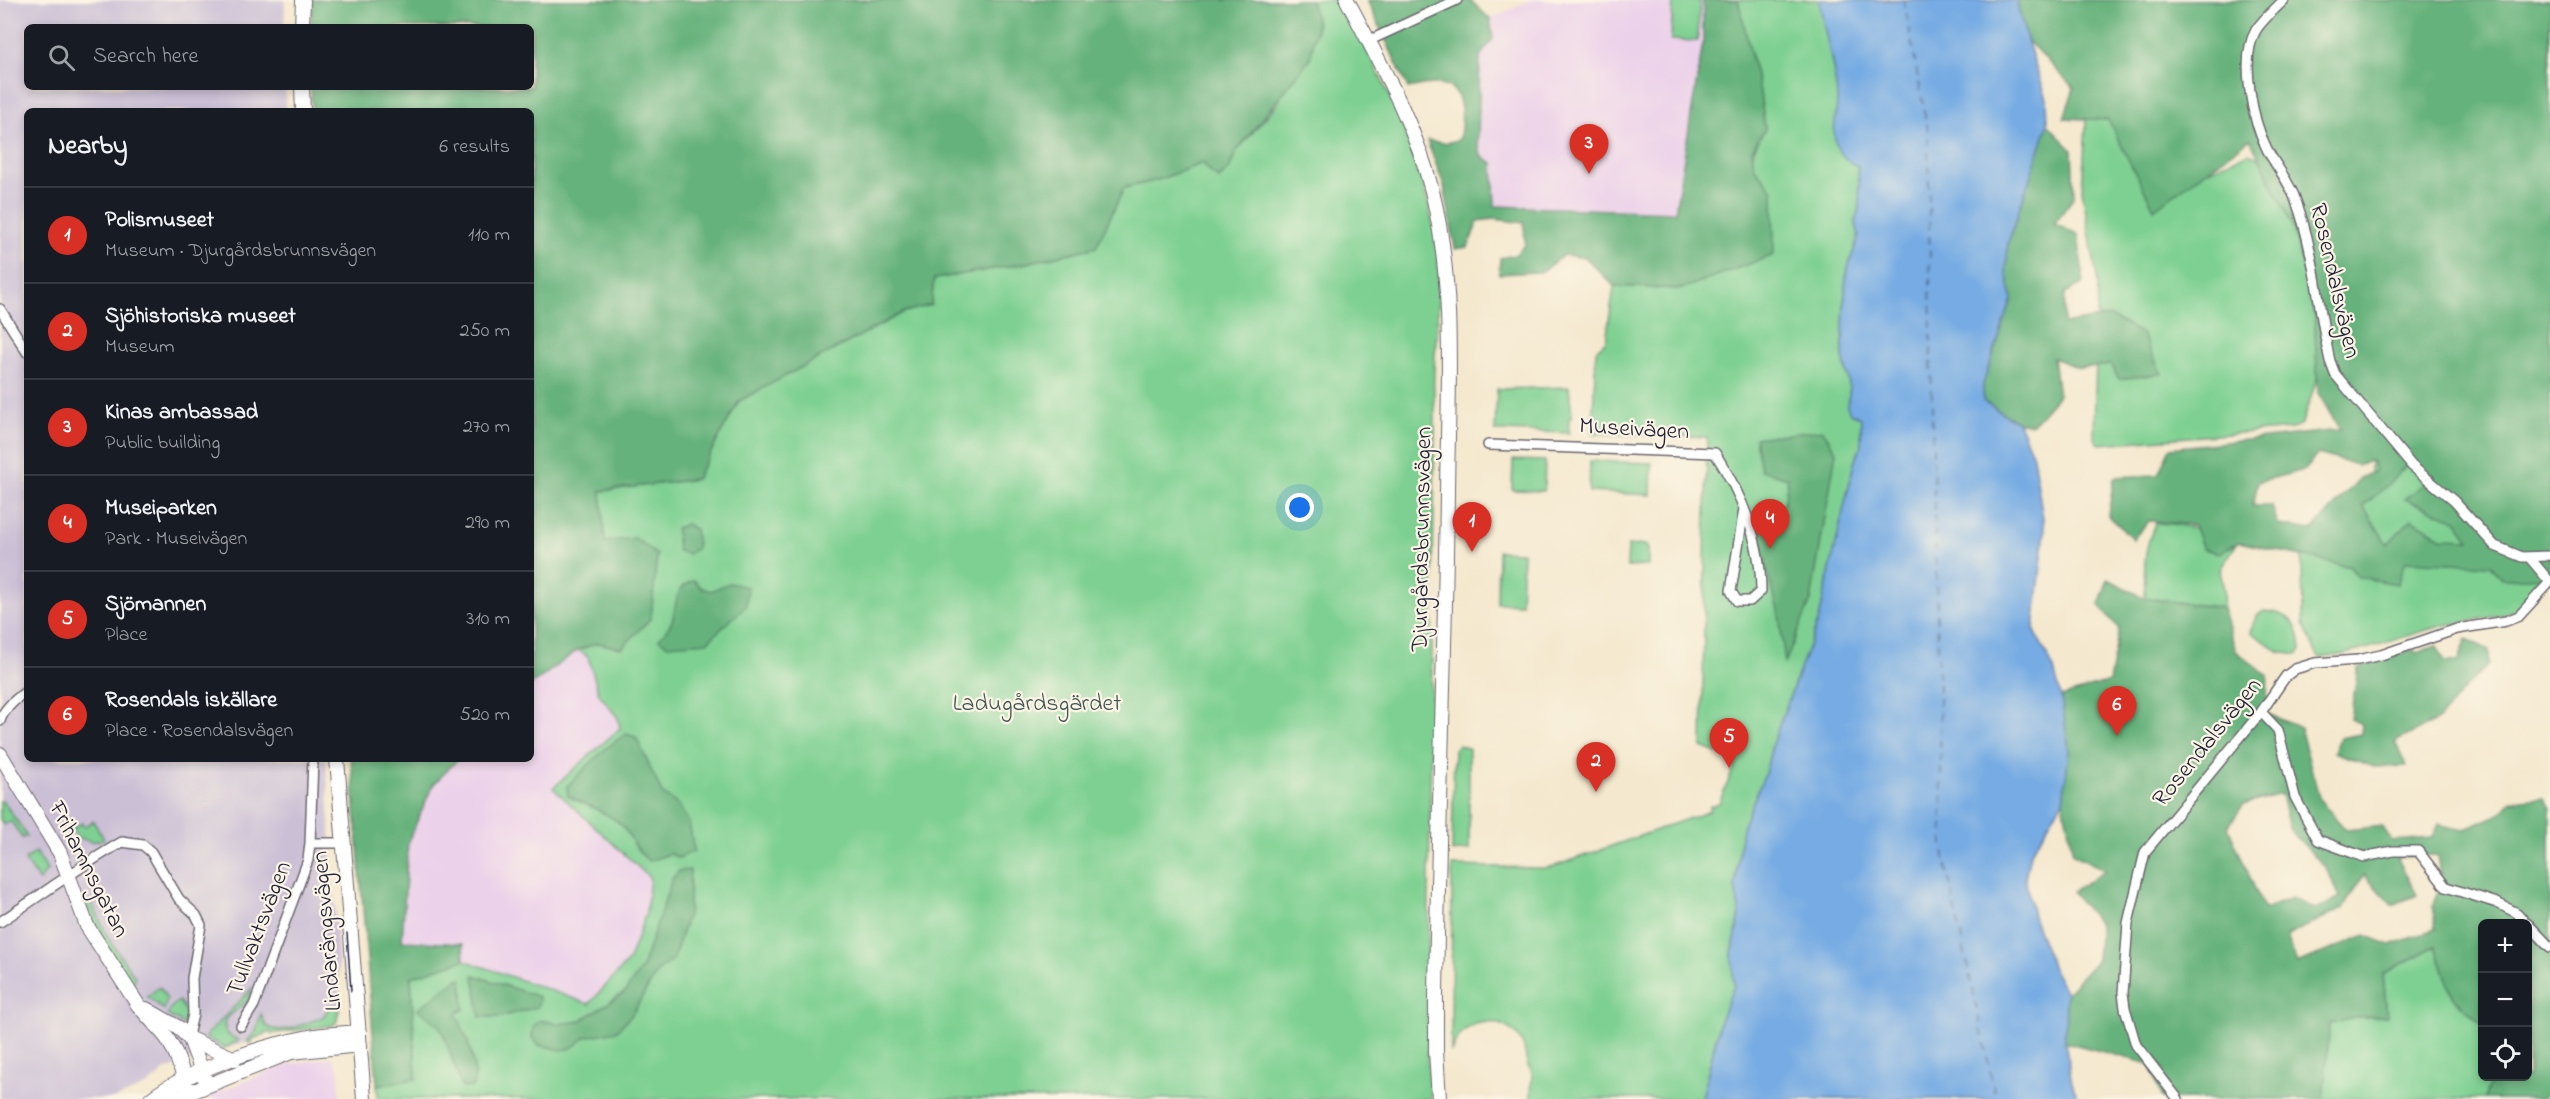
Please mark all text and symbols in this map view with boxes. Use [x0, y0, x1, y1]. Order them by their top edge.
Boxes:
search box [24, 24, 534, 90]
icon: search [45, 41, 78, 74]
text: Search here [93, 41, 198, 73]
pin: 3 [1570, 124, 1608, 174]
text: Nearby [48, 128, 127, 166]
text: 6 results [439, 133, 510, 162]
street label: Rosendalsvägen [2299, 200, 2369, 362]
text: Polismuseet [105, 205, 214, 237]
text: 1 [64, 221, 71, 250]
text: 110 m [468, 221, 510, 250]
text: Museum · Djurgårdsbrunnsvägen [105, 237, 376, 266]
text: Sjöhistoriska museet [105, 301, 296, 333]
text: 2 [63, 317, 72, 346]
text: 250 m [459, 317, 510, 346]
text: Museum [105, 333, 175, 362]
text: Kinas ambassad [105, 397, 258, 429]
street label: Museivägen [1578, 410, 1690, 450]
text: 3 [63, 413, 72, 442]
text: 270 m [463, 413, 510, 442]
street label: Djurgårdsbrunnsvägen [1404, 426, 1442, 653]
text: Public building [105, 429, 220, 458]
text: Museiparken [105, 493, 217, 525]
your location [1285, 493, 1314, 522]
pin: 4 [1750, 500, 1790, 549]
pin: 1 [1452, 502, 1492, 552]
text: 4 [63, 509, 72, 538]
text: 290 m [465, 509, 510, 538]
text: Park · Museivägen [105, 525, 247, 554]
text: Sjömannen [105, 589, 206, 621]
text: 5 [62, 605, 73, 634]
text: 310 m [466, 605, 510, 634]
text: Place [105, 621, 147, 650]
street label: Rosendalsvägen [2145, 671, 2271, 815]
text: Rosendals iskällare [105, 685, 277, 717]
pin: 6 [2098, 686, 2136, 736]
park label: Ladugårdsgärdet [953, 687, 1121, 722]
text: 6 [63, 701, 72, 730]
text: 520 m [459, 701, 510, 730]
text: Place · Rosendalsvägen [105, 717, 293, 746]
pin: 5 [1710, 718, 1748, 768]
pin: 2 [1576, 742, 1616, 792]
street label: Frihamnsgatan [38, 795, 137, 944]
street label: Lindarängsvägen [304, 849, 352, 1013]
street label: Tullvaktsvägen [218, 857, 302, 1001]
map controls [2478, 919, 2532, 1081]
button: + [2478, 919, 2532, 973]
button: − [2478, 973, 2532, 1027]
button: locate [2478, 1027, 2532, 1081]

